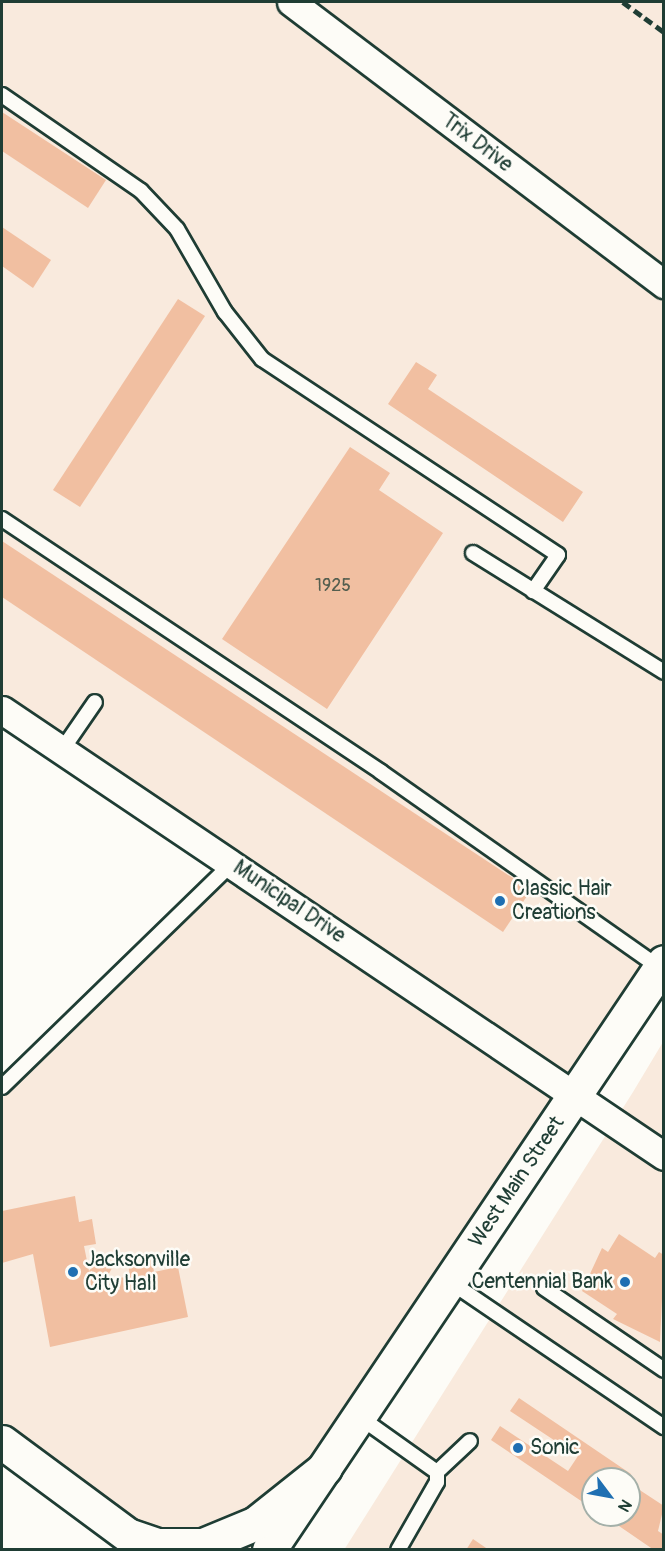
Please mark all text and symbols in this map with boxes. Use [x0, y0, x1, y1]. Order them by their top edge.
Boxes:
street label: Trix Drive [437, 108, 517, 178]
house number: 1925 [315, 575, 351, 597]
street label: Municipal Drive [228, 855, 350, 949]
place label: Classic Hair Creations [512, 876, 612, 926]
marker: Classic Hair Creations [493, 894, 507, 908]
street label: West Main Street [464, 1112, 570, 1252]
place label: Jacksonville City Hall [85, 1247, 190, 1297]
marker: Jacksonville City Hall [66, 1265, 80, 1279]
place label: Centennial Bank [472, 1269, 613, 1295]
marker: Centennial Bank [618, 1275, 632, 1289]
place label: Sonic [530, 1435, 580, 1461]
marker: Sonic [511, 1441, 525, 1455]
north arrow [581, 1467, 641, 1527]
text: N [613, 1496, 636, 1515]

